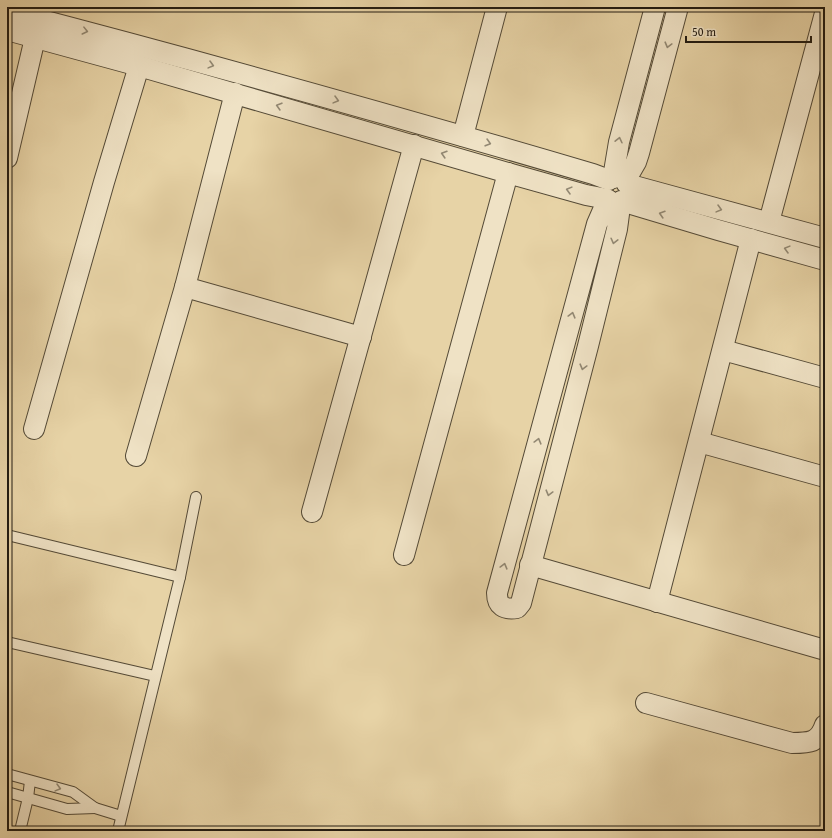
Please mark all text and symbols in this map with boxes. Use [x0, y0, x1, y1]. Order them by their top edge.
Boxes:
scale bar [686, 18, 811, 44]
text: 50 m [692, 23, 716, 40]
one-way arrow [82, 26, 89, 35]
one-way arrow [664, 41, 673, 48]
one-way arrow [207, 60, 214, 69]
one-way arrow [332, 95, 339, 104]
one-way arrow [276, 102, 283, 111]
one-way arrow [615, 137, 623, 143]
one-way arrow [484, 138, 491, 147]
one-way arrow [441, 150, 448, 159]
one-way arrow [566, 186, 573, 195]
one-way arrow [715, 204, 722, 213]
one-way arrow [659, 210, 666, 219]
one-way arrow [610, 237, 619, 244]
one-way arrow [784, 246, 791, 254]
one-way arrow [568, 312, 576, 319]
one-way arrow [579, 363, 588, 370]
one-way arrow [534, 438, 542, 444]
one-way arrow [546, 489, 554, 496]
one-way arrow [500, 563, 508, 570]
one-way arrow [54, 783, 61, 792]

